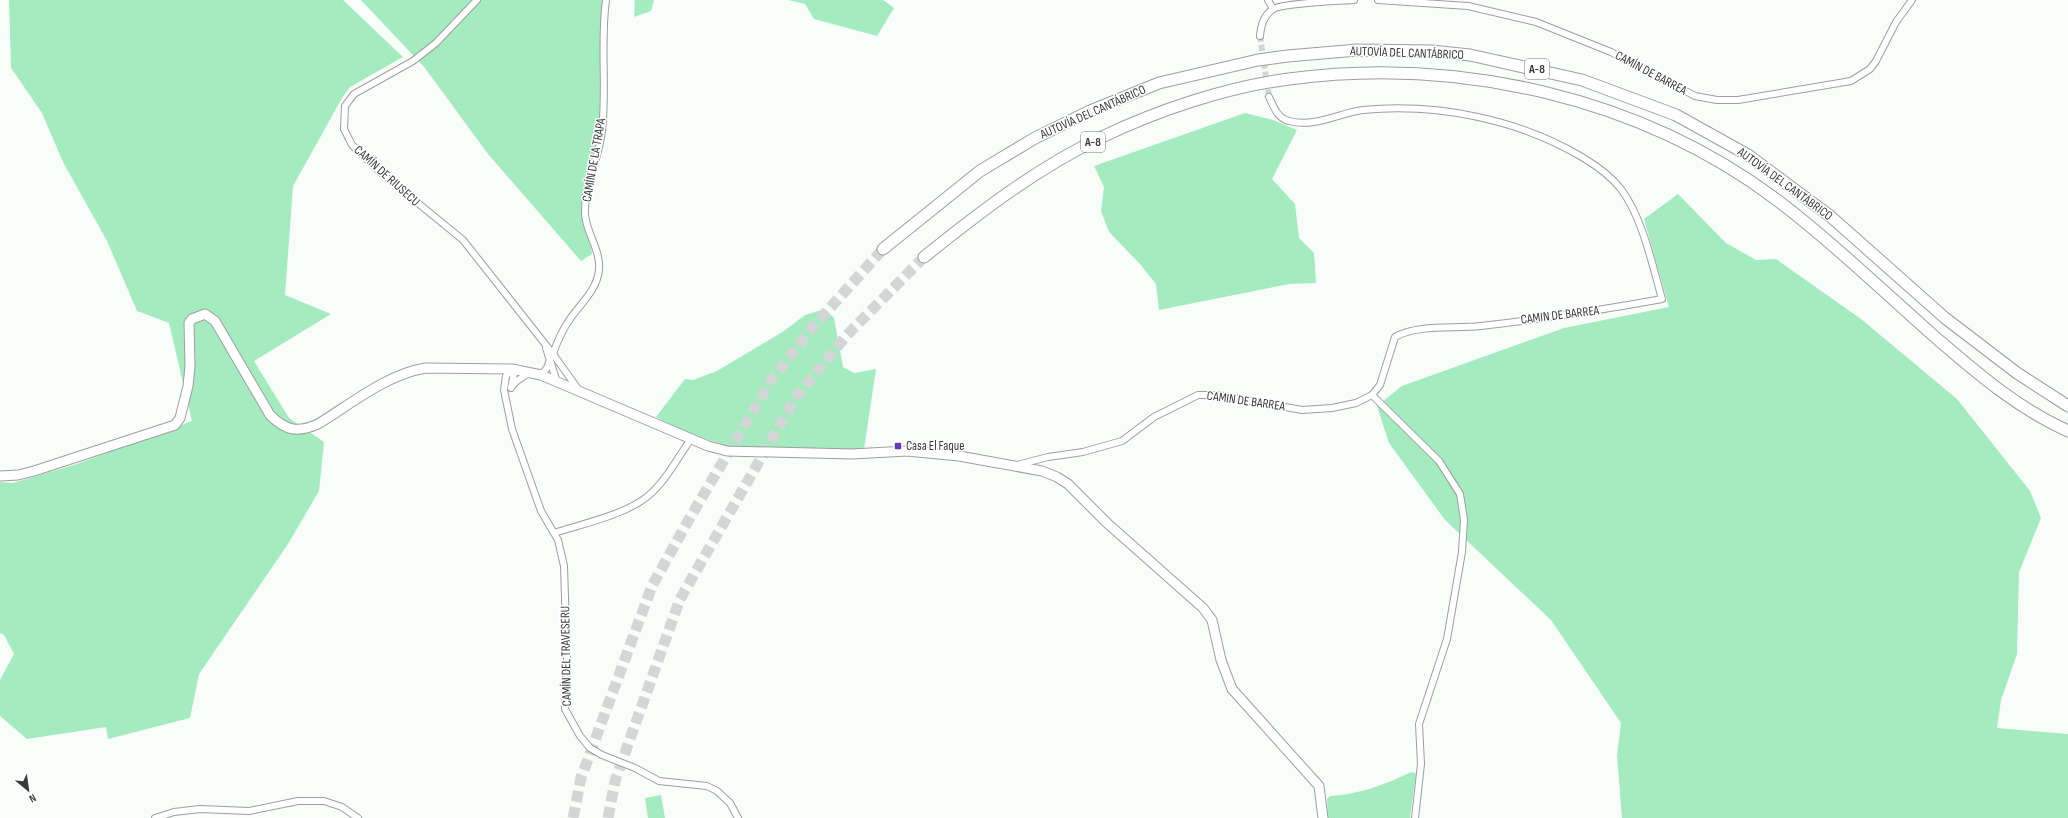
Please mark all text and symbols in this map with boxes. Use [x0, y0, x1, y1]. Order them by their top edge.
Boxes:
street label: AUTOVÍA DEL CANTÁBRICO [1349, 43, 1464, 63]
street label: CAMÍN DE BARREA [1612, 47, 1690, 99]
road number: A-8 [1525, 59, 1549, 79]
street label: AUTOVÍA DEL CANTÁBRICO [1037, 82, 1148, 143]
street label: CAMÍN DE LA TRAPA [579, 116, 609, 203]
road number: A-8 [1081, 132, 1105, 152]
street label: CAMÍN DE RIUSECU [351, 142, 423, 210]
street label: AUTOVÍA DEL CANTÁBRICO [1733, 143, 1836, 224]
street label: CAMIN DE BARREA [1520, 302, 1601, 328]
street label: CAMIN DE BARREA [1206, 388, 1287, 414]
place label: Casa El Faque [906, 438, 964, 454]
marker: Casa El Faque [893, 441, 903, 451]
street label: CAMÍN DEL TRAVESERU [557, 606, 575, 706]
north arrow [8, 770, 48, 810]
text: N [27, 791, 38, 805]

